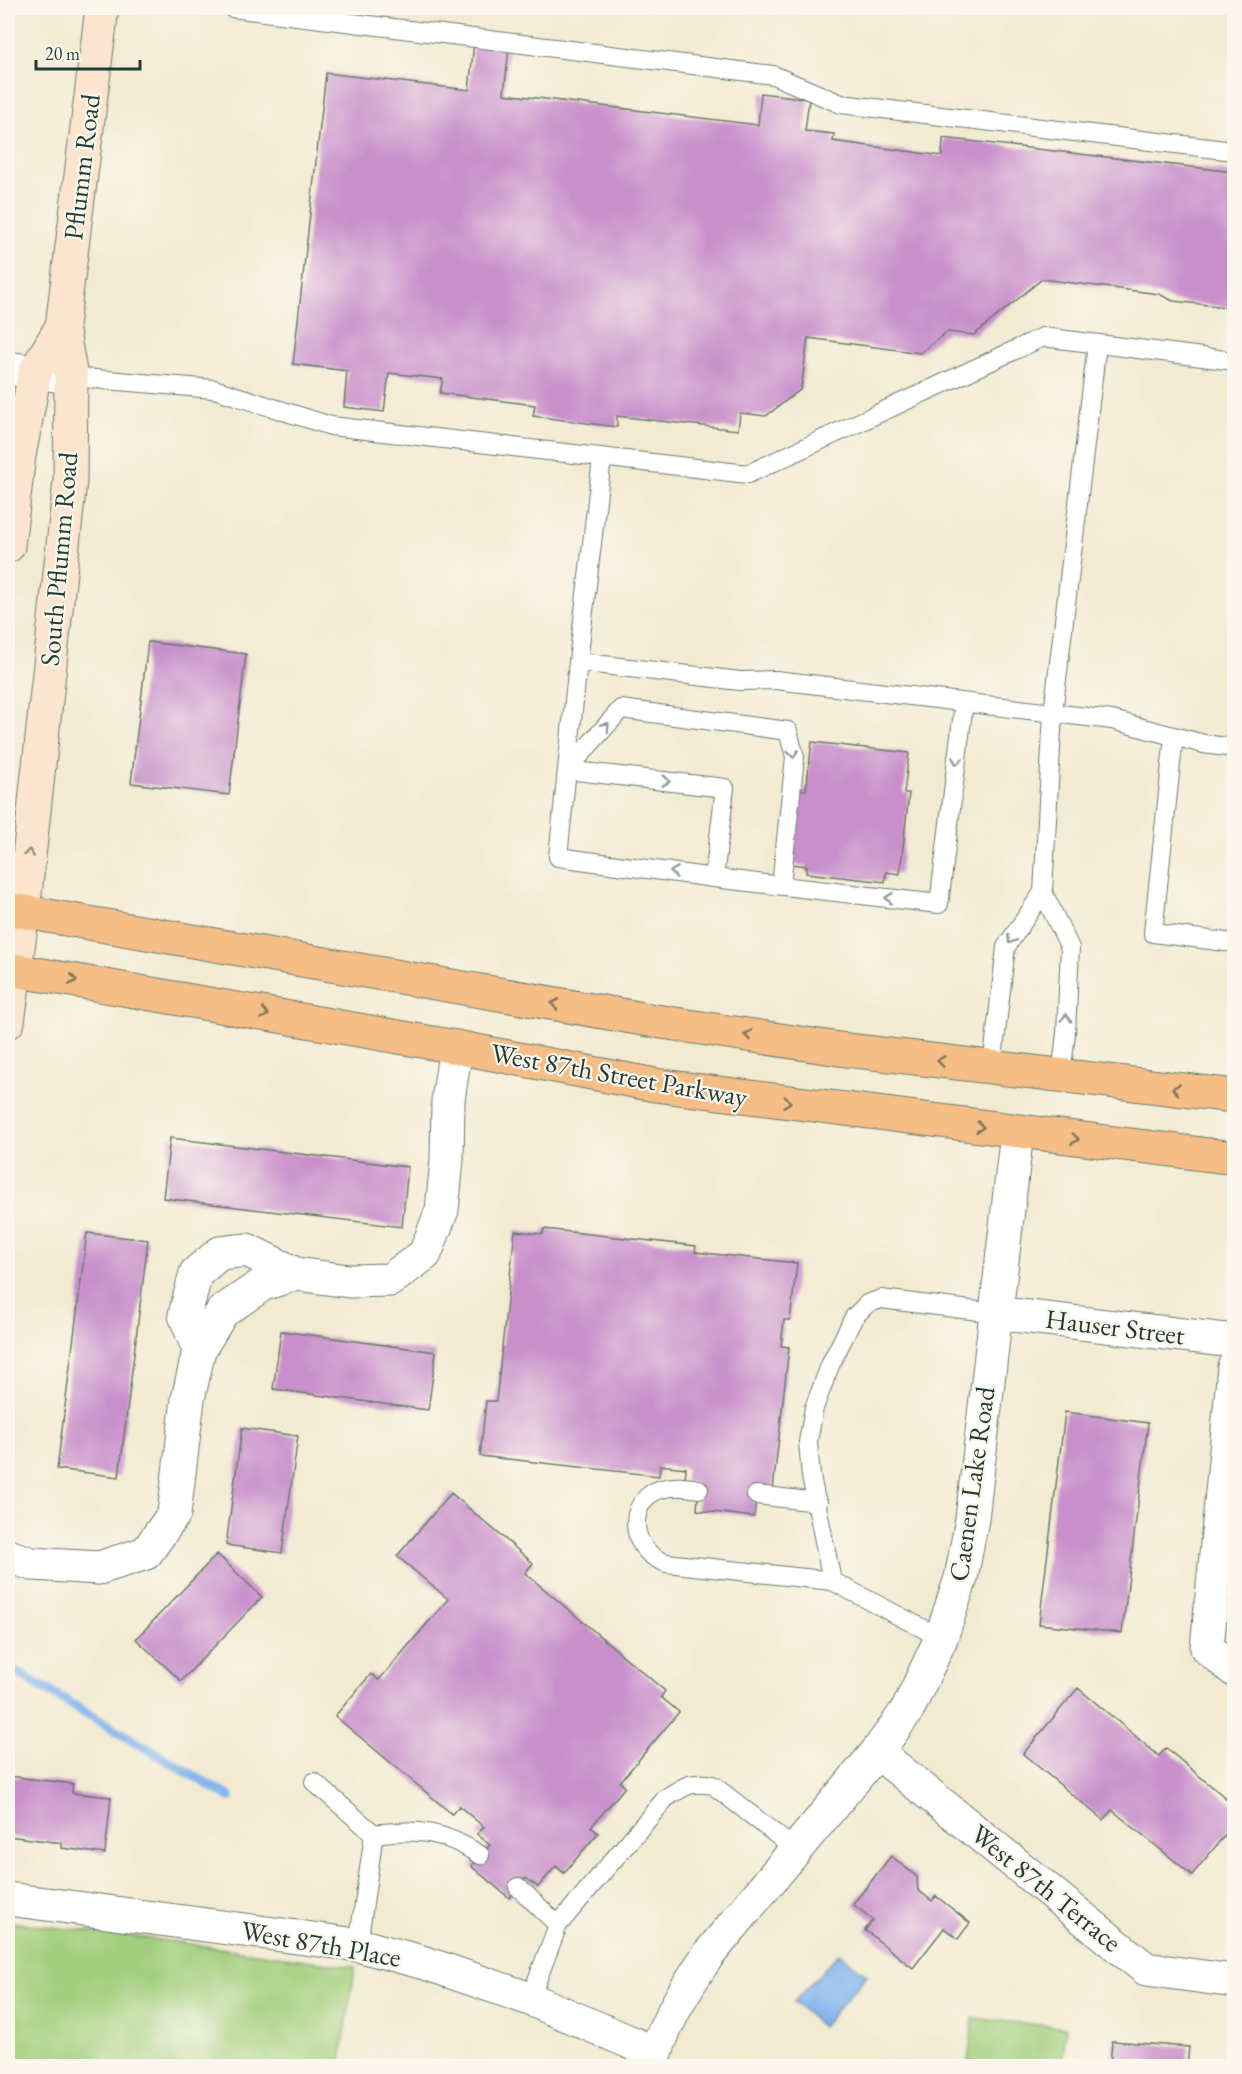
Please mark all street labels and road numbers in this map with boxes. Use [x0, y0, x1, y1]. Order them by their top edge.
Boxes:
street label: Pflumm Road [55, 92, 108, 242]
street label: South Pflumm Road [32, 450, 85, 667]
street label: West 87th Street Parkway [488, 1035, 750, 1114]
street label: Hauser Street [1044, 1301, 1187, 1352]
street label: Caenen Lake Road [940, 1384, 1003, 1584]
street label: West 87th Terrace [964, 1816, 1129, 1959]
street label: West 87th Place [238, 1912, 404, 1975]

